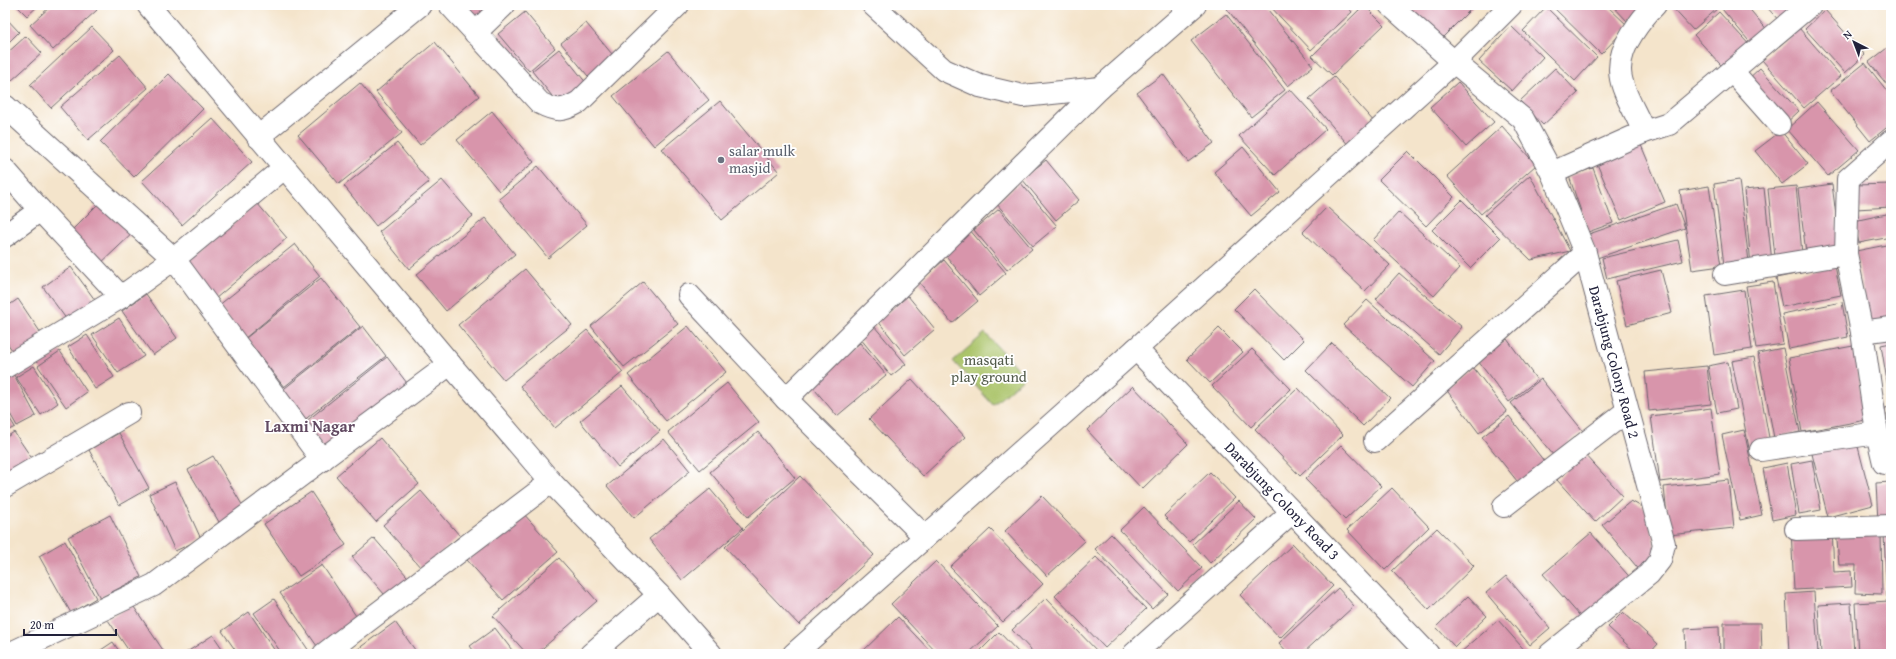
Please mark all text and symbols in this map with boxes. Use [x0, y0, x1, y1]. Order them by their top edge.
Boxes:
north arrow [1834, 22, 1874, 62]
text: N [1839, 26, 1856, 43]
place label: salar mulk masjid [729, 140, 795, 178]
marker: salar mulk masjid [716, 155, 726, 165]
street label: Darabjung Colony Road 2 [1584, 283, 1645, 441]
park label: masqati play ground [951, 349, 1027, 387]
district label: Laxmi Nagar [265, 414, 356, 438]
street label: Darabjung Colony Road 3 [1220, 437, 1345, 564]
scale bar [24, 611, 116, 637]
text: 20 m [30, 616, 54, 633]

